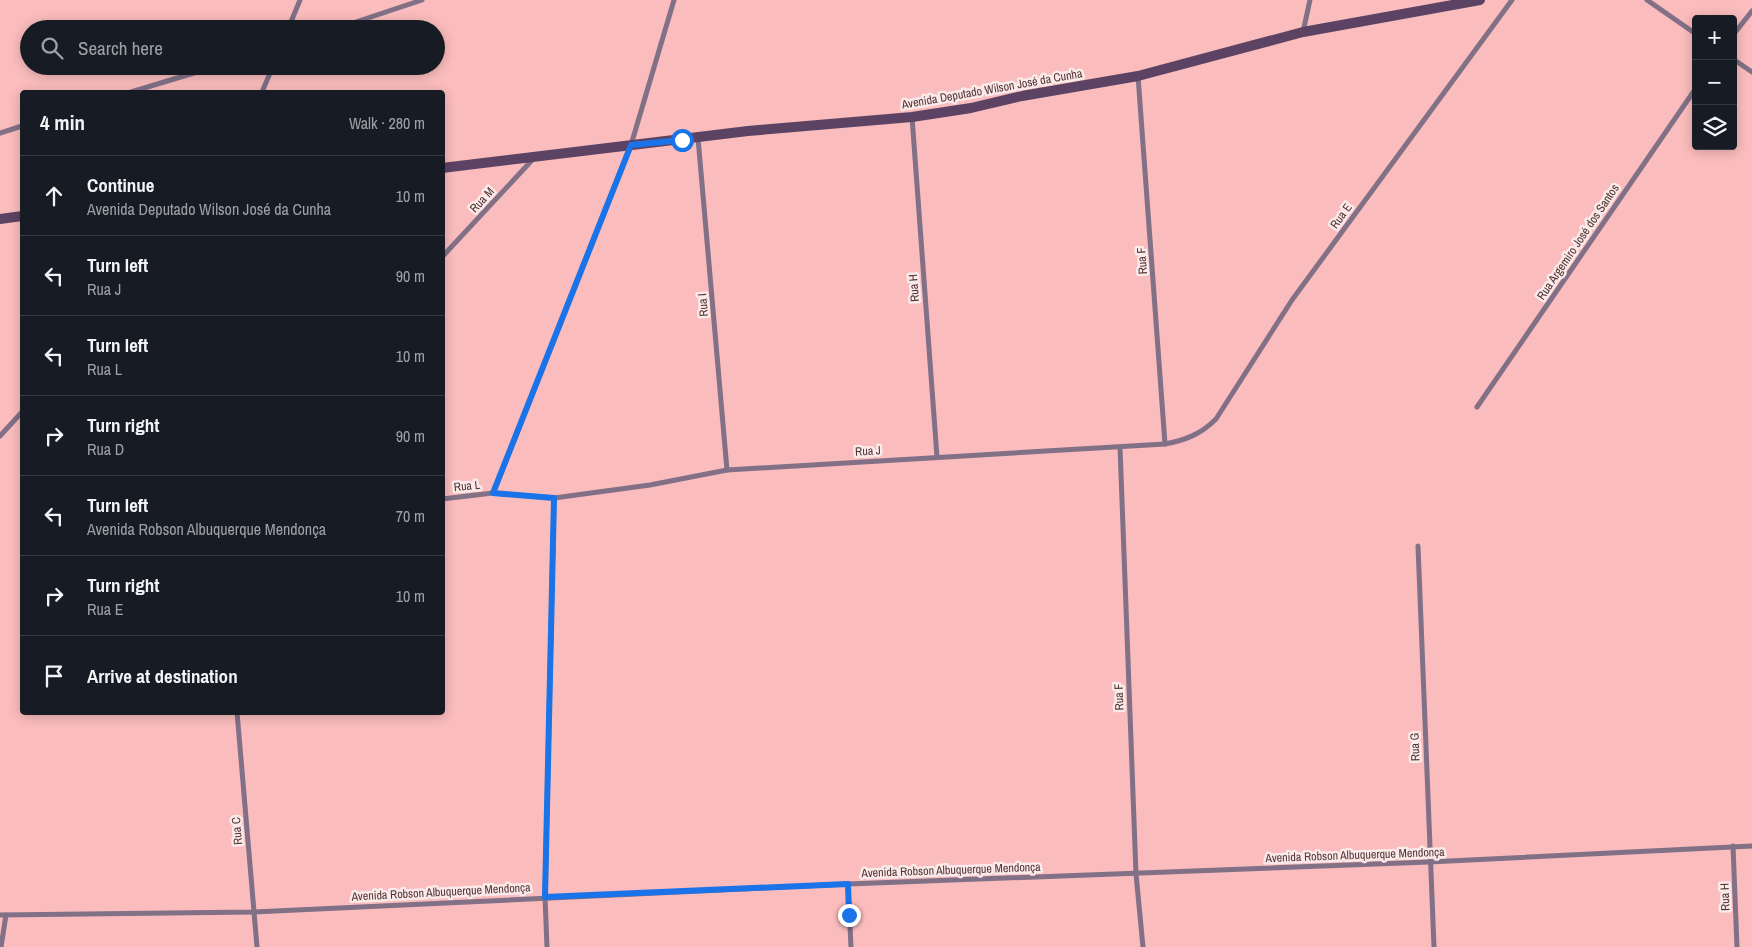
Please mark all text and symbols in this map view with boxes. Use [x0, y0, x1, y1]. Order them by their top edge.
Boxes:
map controls [1692, 15, 1737, 150]
button: + [1692, 15, 1737, 60]
search box [20, 20, 445, 75]
icon: search [38, 34, 66, 62]
text: Search here [78, 35, 163, 61]
button: − [1692, 60, 1737, 105]
street label: Avenida Deputado Wilson José da Cunha [899, 65, 1084, 113]
button: layers [1692, 105, 1737, 150]
text: 4 min [40, 108, 85, 137]
text: Walk · 280 m [349, 112, 425, 134]
route start [671, 129, 694, 152]
text: Continue [87, 172, 155, 198]
street label: Rua Argemiro José dos Santos [1533, 181, 1623, 303]
icon: ahead [40, 182, 68, 210]
street label: Rua M [466, 184, 498, 216]
text: 10 m [396, 185, 425, 207]
text: Avenida Deputado Wilson José da Cunha [87, 198, 331, 220]
street label: Rua E [1326, 200, 1356, 232]
street label: Rua F [1133, 247, 1151, 275]
text: Turn left [87, 252, 148, 278]
icon: left [40, 262, 68, 290]
text: 90 m [396, 265, 425, 287]
street label: Rua H [905, 274, 923, 302]
text: Rua J [87, 278, 121, 300]
street label: Rua I [694, 293, 712, 317]
text: Turn left [87, 332, 148, 358]
icon: left [40, 342, 68, 370]
text: 10 m [396, 345, 425, 367]
text: Rua L [87, 358, 122, 380]
text: Turn right [87, 412, 159, 438]
icon: right [40, 422, 68, 450]
text: 90 m [396, 425, 425, 447]
text: Rua D [87, 438, 124, 460]
street label: Rua J [855, 442, 881, 460]
street label: Rua L [453, 477, 481, 495]
text: Turn left [87, 492, 148, 518]
icon: left [40, 502, 68, 530]
text: 70 m [396, 505, 425, 527]
text: Avenida Robson Albuquerque Mendonça [87, 518, 326, 540]
text: Turn right [87, 572, 159, 598]
icon: right [40, 582, 68, 610]
text: 10 m [396, 585, 425, 607]
text: Rua E [87, 598, 123, 620]
icon: arrive [40, 662, 68, 690]
text: Arrive at destination [87, 663, 238, 689]
street label: Rua F [1111, 683, 1127, 711]
street label: Rua G [1407, 733, 1423, 761]
street label: Rua C [228, 816, 246, 846]
street label: Avenida Robson Albuquerque Mendonça [1264, 844, 1445, 866]
street label: Avenida Robson Albuquerque Mendonça [860, 859, 1041, 881]
street label: Avenida Robson Albuquerque Mendonça [350, 879, 531, 905]
street label: Rua H [1717, 883, 1733, 911]
route end [838, 904, 861, 927]

